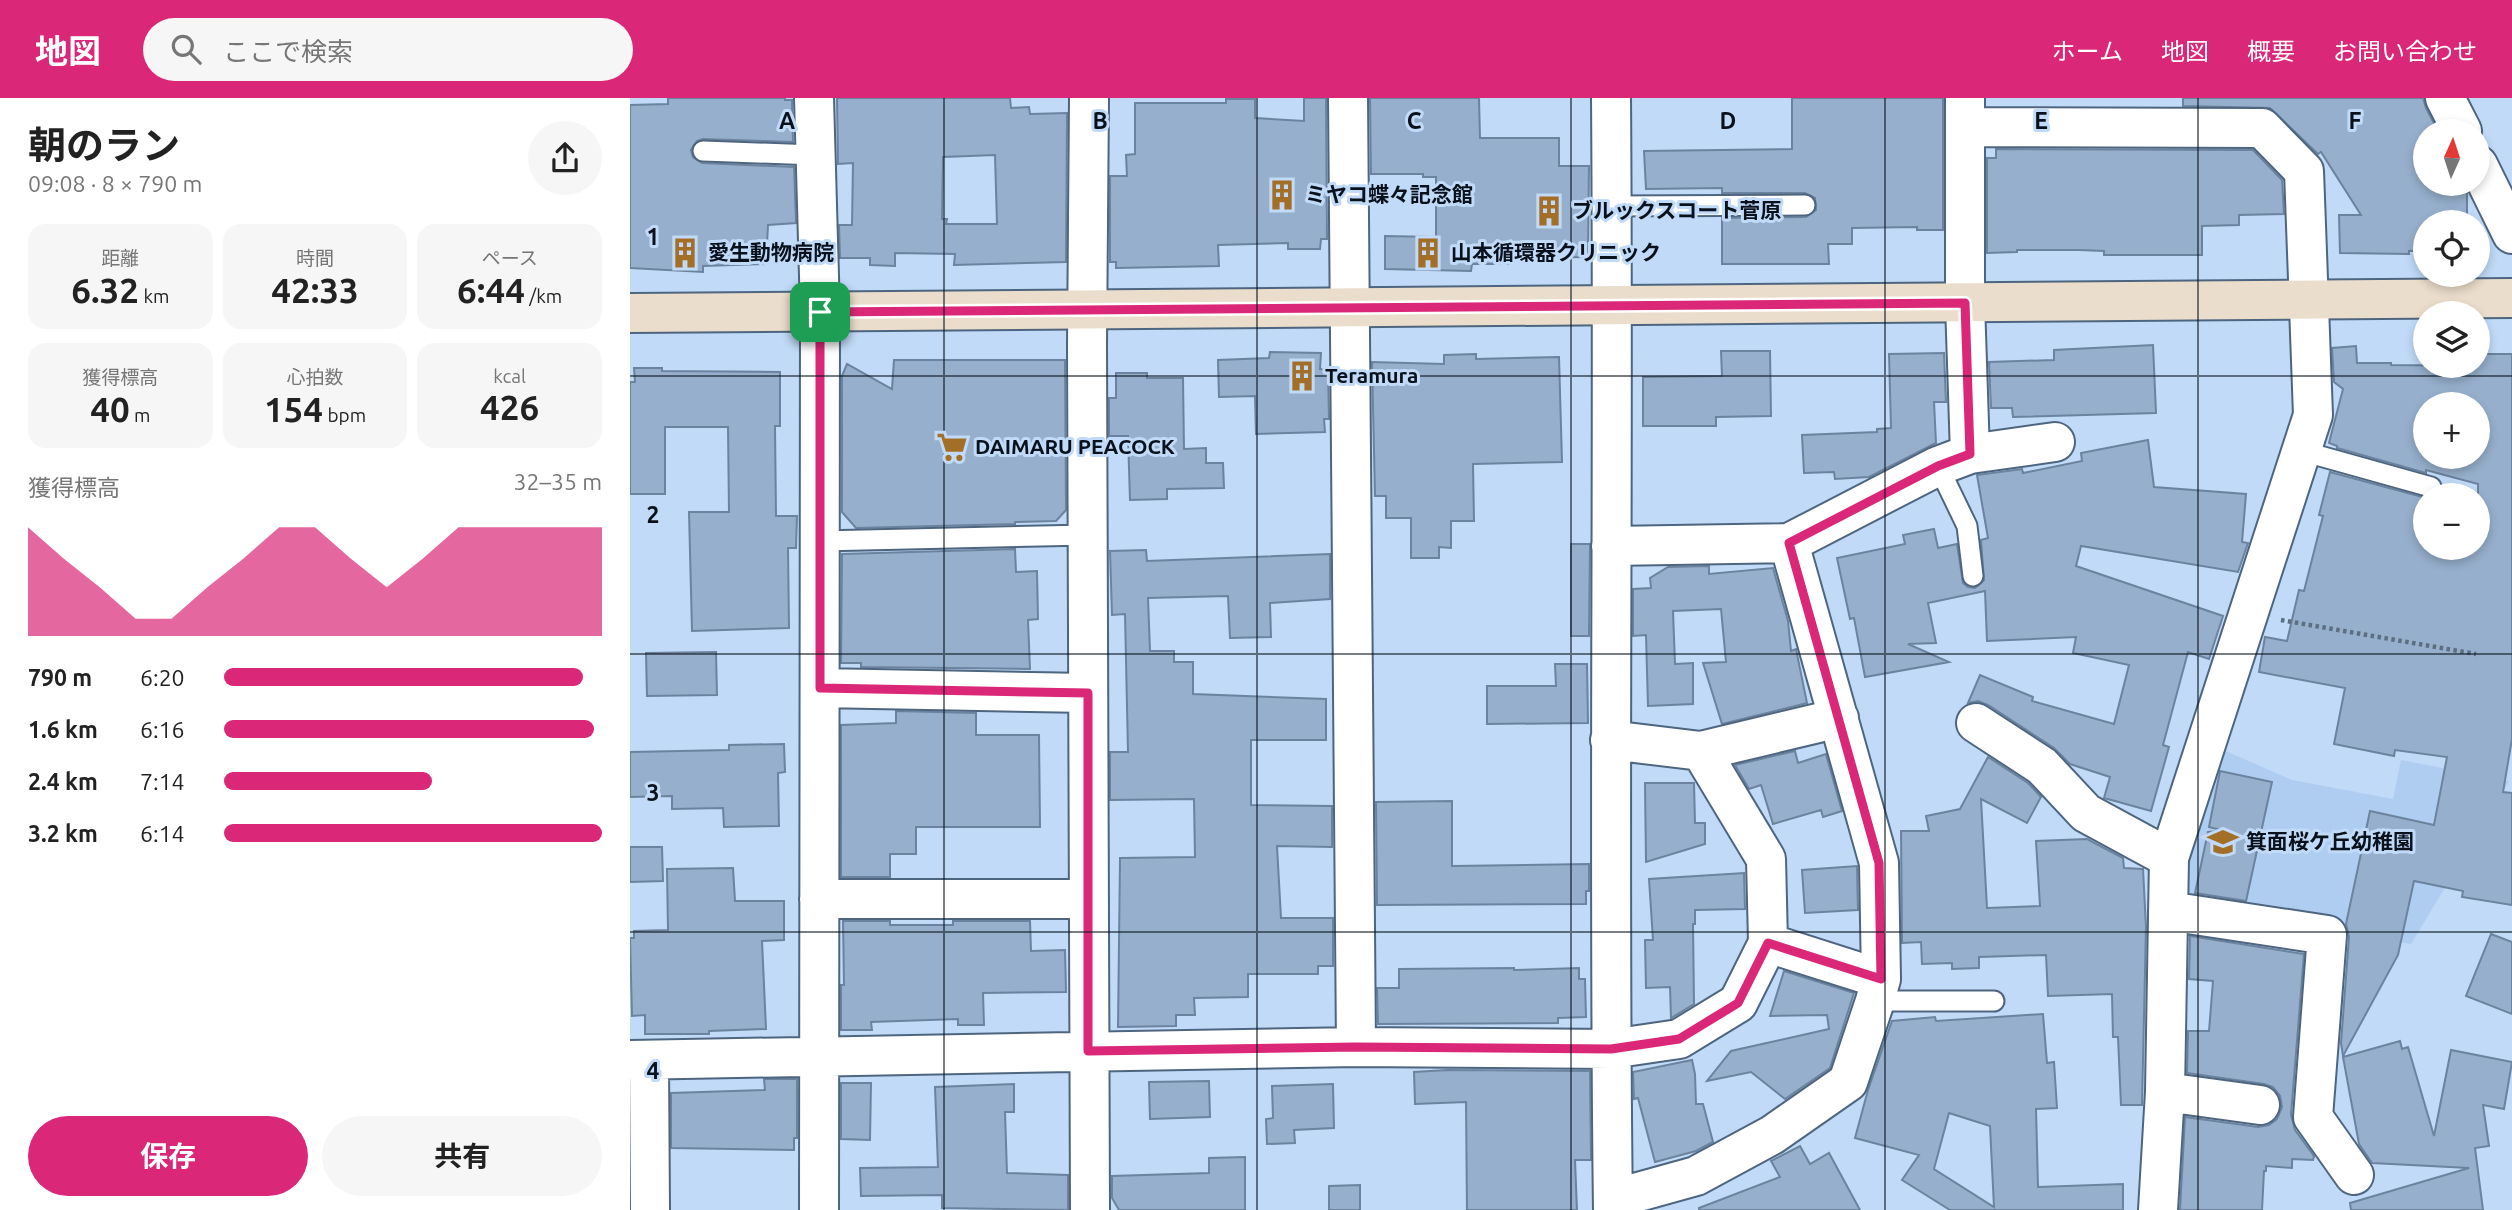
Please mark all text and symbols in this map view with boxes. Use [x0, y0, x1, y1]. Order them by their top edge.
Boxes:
search box [143, 18, 633, 81]
icon: search [167, 30, 205, 68]
text: 地図 [35, 32, 101, 69]
text: ここで検索 [223, 37, 353, 66]
text: ホーム [2052, 38, 2123, 65]
text: 地図 [2161, 38, 2209, 65]
text: 概要 [2247, 38, 2295, 65]
text: お問い合わせ [2333, 38, 2477, 65]
text: A [779, 108, 795, 133]
text: B [1092, 108, 1108, 133]
text: C [1407, 108, 1422, 133]
text: D [1720, 108, 1736, 133]
text: E [2034, 108, 2048, 133]
text: F [2349, 108, 2362, 133]
north arrow [2413, 119, 2490, 196]
map controls [2413, 119, 2490, 560]
button: share [528, 121, 602, 195]
text: 朝のラン [28, 124, 180, 166]
text: 09:08 · 8 × 790 m [28, 171, 202, 196]
building icon: ミヤコ蝶々記念館 [1265, 178, 1299, 212]
place label: ミヤコ蝶々記念館 [1305, 182, 1473, 206]
building icon: ブルックスコート菅原 [1532, 194, 1566, 228]
place label: ブルックスコート菅原 [1572, 198, 1781, 222]
button: locate [2413, 210, 2490, 287]
text: 1 [647, 224, 659, 249]
building icon: 愛生動物病院 [668, 236, 702, 270]
building icon: 山本循環器クリニック [1411, 236, 1445, 270]
place label: 愛生動物病院 [708, 240, 834, 264]
place label: 山本循環器クリニック [1451, 240, 1661, 264]
text: 距離 [101, 247, 139, 269]
text: 時間 [296, 247, 334, 269]
text: ペース [482, 247, 538, 269]
text: 6.32 [71, 270, 139, 310]
text: 42:33 [271, 270, 359, 310]
text: 6:44 [457, 270, 525, 310]
pin [790, 282, 850, 342]
text: km [139, 285, 169, 307]
text: /km [525, 285, 562, 307]
icon: arrive [801, 293, 839, 331]
button: layers [2413, 301, 2490, 378]
building icon: Teramura [1285, 359, 1319, 393]
place label: Teramura [1325, 363, 1418, 387]
text: kcal [493, 365, 526, 387]
text: 獲得標高 [82, 366, 158, 388]
text: 心拍数 [286, 366, 344, 388]
text: 426 [480, 387, 539, 427]
text: 40 [90, 389, 130, 429]
text: 154 [264, 389, 323, 429]
button: + [2413, 392, 2490, 469]
text: m [130, 404, 150, 426]
text: bpm [323, 404, 366, 426]
supermarket icon: DAIMARU PEACOCK [935, 430, 969, 464]
place label: DAIMARU PEACOCK [975, 434, 1175, 458]
text: 32–35 m [514, 469, 602, 494]
text: 獲得標高 [28, 475, 120, 500]
button: − [2413, 483, 2490, 560]
text: 2 [647, 502, 659, 527]
text: 790 m [28, 665, 92, 690]
text: 6:20 [140, 665, 185, 690]
text: 1.6 km [28, 717, 98, 742]
text: 6:16 [140, 717, 185, 742]
text: 2.4 km [28, 769, 98, 794]
text: 7:14 [140, 769, 185, 794]
text: 3 [647, 780, 659, 805]
text: 3.2 km [28, 821, 98, 846]
text: 6:14 [140, 821, 185, 846]
school or university icon: 箕面桜ケ丘幼稚園 [2206, 825, 2240, 859]
place label: 箕面桜ケ丘幼稚園 [2246, 829, 2414, 853]
text: 4 [647, 1058, 660, 1083]
button: 保存 [28, 1116, 308, 1196]
button: 共有 [322, 1116, 602, 1196]

